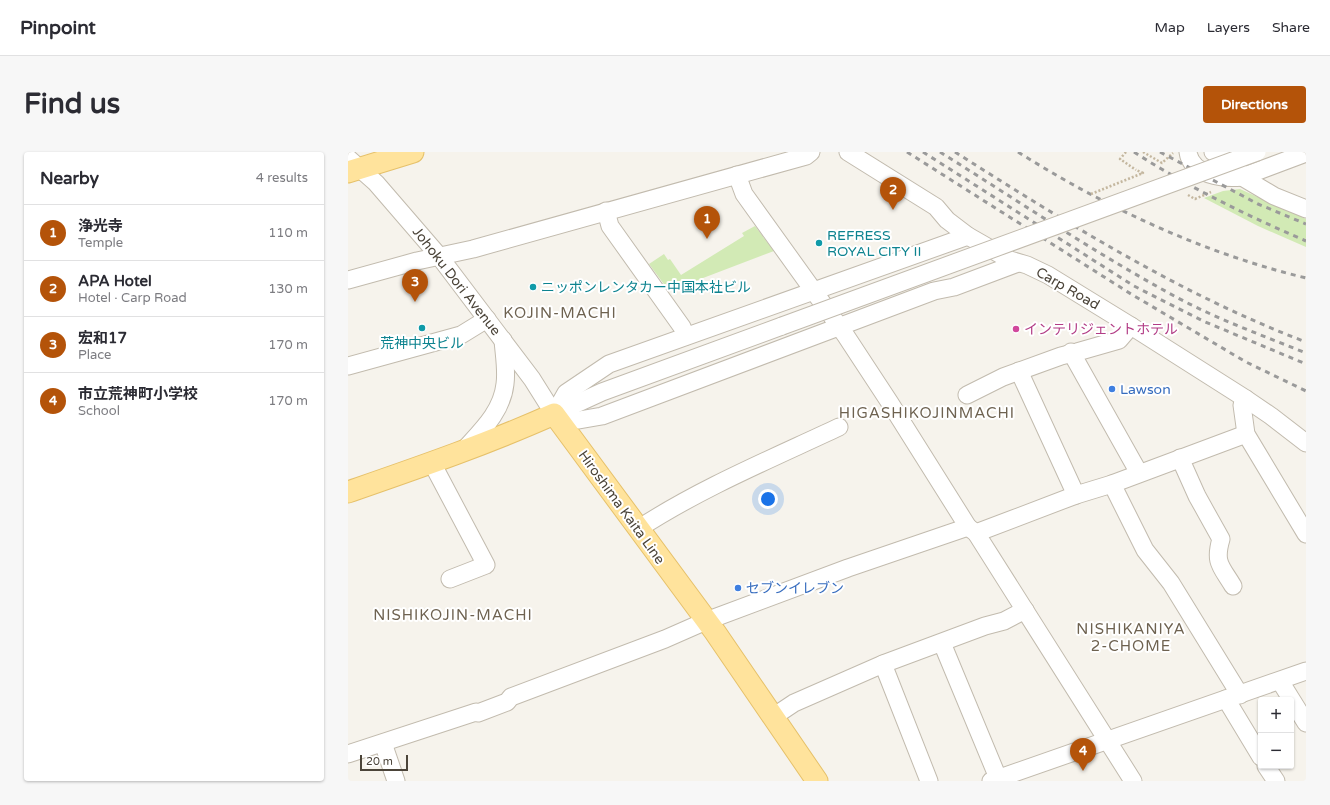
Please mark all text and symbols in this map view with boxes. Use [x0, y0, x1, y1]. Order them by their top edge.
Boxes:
text: Pinpoint [20, 17, 96, 39]
text: Map [1155, 19, 1185, 36]
text: Layers [1207, 19, 1250, 36]
text: Share [1272, 19, 1310, 36]
button: Directions [1203, 86, 1306, 123]
text: Find us [24, 87, 120, 121]
text: Nearby [40, 168, 99, 189]
text: 4 results [256, 170, 308, 186]
pin: 2 [880, 177, 906, 210]
pin: 1 [694, 206, 720, 239]
text: 浄光寺 [78, 217, 123, 235]
street label: Johoku Dori Avenue [409, 224, 504, 339]
text: 1 [49, 225, 57, 241]
text: 110 m [268, 225, 308, 241]
place label: REFRESS ROYAL CITY II [827, 227, 922, 260]
text: Temple [78, 235, 123, 251]
marker: REFRESS ROYAL CITY II [814, 238, 824, 248]
street label: Carp Road [1033, 263, 1103, 313]
pin: 3 [402, 269, 428, 302]
text: APA Hotel [78, 272, 152, 290]
place label: ニッポンレンタカー中国本社ビル [541, 279, 751, 296]
text: 2 [49, 281, 57, 297]
text: 130 m [268, 281, 308, 297]
marker: ニッポンレンタカー中国本社ビル [528, 282, 538, 292]
text: Hotel · Carp Road [78, 290, 187, 306]
district label: KOJIN-MACHI [503, 304, 617, 322]
place label: インテリジェントホテル [1024, 321, 1178, 338]
marker: 荒神中央ビル [417, 323, 427, 333]
marker: インテリジェントホテル [1011, 324, 1021, 334]
text: 宏和17 [78, 329, 127, 347]
place label: 荒神中央ビル [380, 335, 464, 352]
text: 3 [49, 337, 57, 353]
text: 170 m [268, 337, 308, 353]
text: Place [78, 347, 111, 363]
place label: Lawson [1120, 381, 1171, 398]
marker: Lawson [1107, 384, 1117, 394]
text: 市立荒神町小学校 [78, 385, 198, 403]
text: 4 [49, 393, 57, 409]
text: 170 m [268, 393, 308, 409]
text: School [78, 403, 120, 419]
district label: HIGASHIKOJINMACHI [839, 404, 1015, 422]
street label: Hiroshima Kaita Line [575, 447, 669, 567]
your location [758, 489, 778, 509]
place label: セブンイレブン [746, 580, 844, 597]
marker: セブンイレブン [733, 583, 743, 593]
district label: NISHIKOJIN-MACHI [373, 606, 533, 624]
district label: NISHIKANIYA 2-CHOME [1076, 620, 1186, 655]
map controls [1258, 697, 1294, 769]
button: + [1258, 697, 1294, 733]
button: − [1258, 733, 1294, 769]
pin: 4 [1070, 738, 1096, 771]
scale bar [360, 753, 408, 772]
text: 20 m [366, 755, 393, 768]

